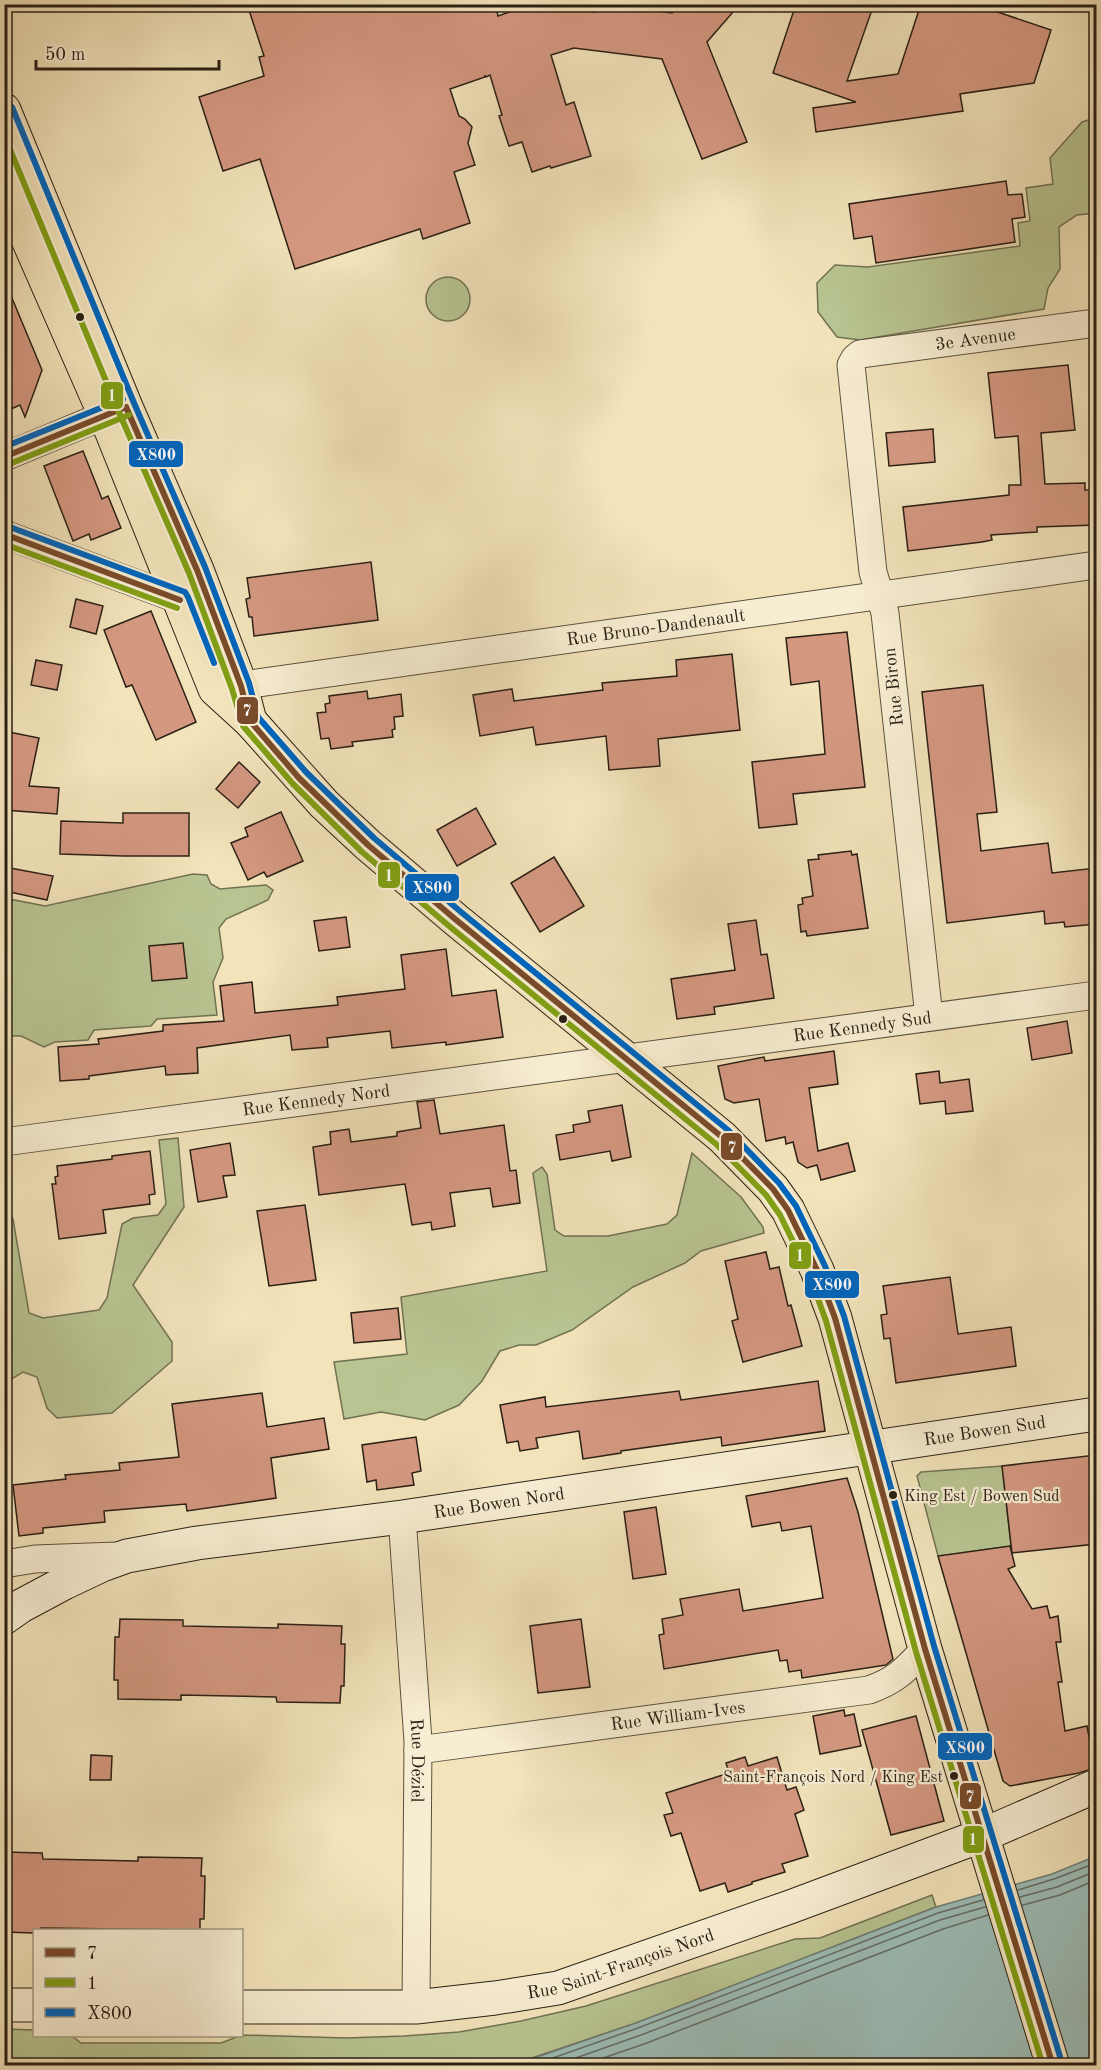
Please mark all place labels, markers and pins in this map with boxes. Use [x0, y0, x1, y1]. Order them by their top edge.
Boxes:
unlabelled marker [74, 311, 86, 323]
unlabelled marker [557, 1013, 569, 1025]
marker: King Est / Bowen Sud [887, 1489, 899, 1501]
place label: King Est / Bowen Sud [904, 1489, 1060, 1505]
place label: Saint-François Nord / King Est [723, 1770, 943, 1786]
marker: Saint-François Nord / King Est [948, 1770, 960, 1782]

